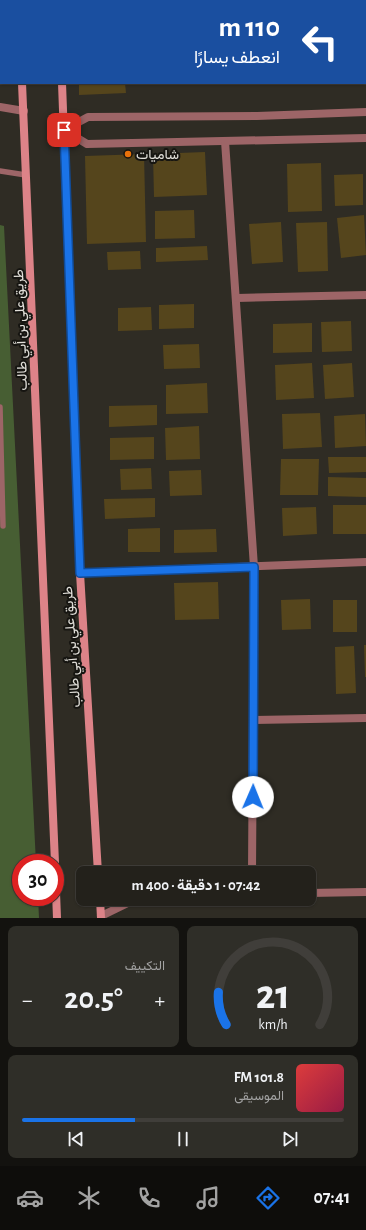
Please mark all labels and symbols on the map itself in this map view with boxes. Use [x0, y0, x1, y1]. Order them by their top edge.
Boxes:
pin [47, 113, 81, 147]
place label: شاميات [136, 148, 179, 162]
marker: شاميات [123, 149, 133, 159]
street label: طريق علي بن أبي طالب [11, 269, 34, 391]
street label: طريق علي بن أبي طالب [60, 586, 87, 708]
position arrow [232, 776, 274, 818]
speed limit sign: 30 [12, 854, 64, 906]

